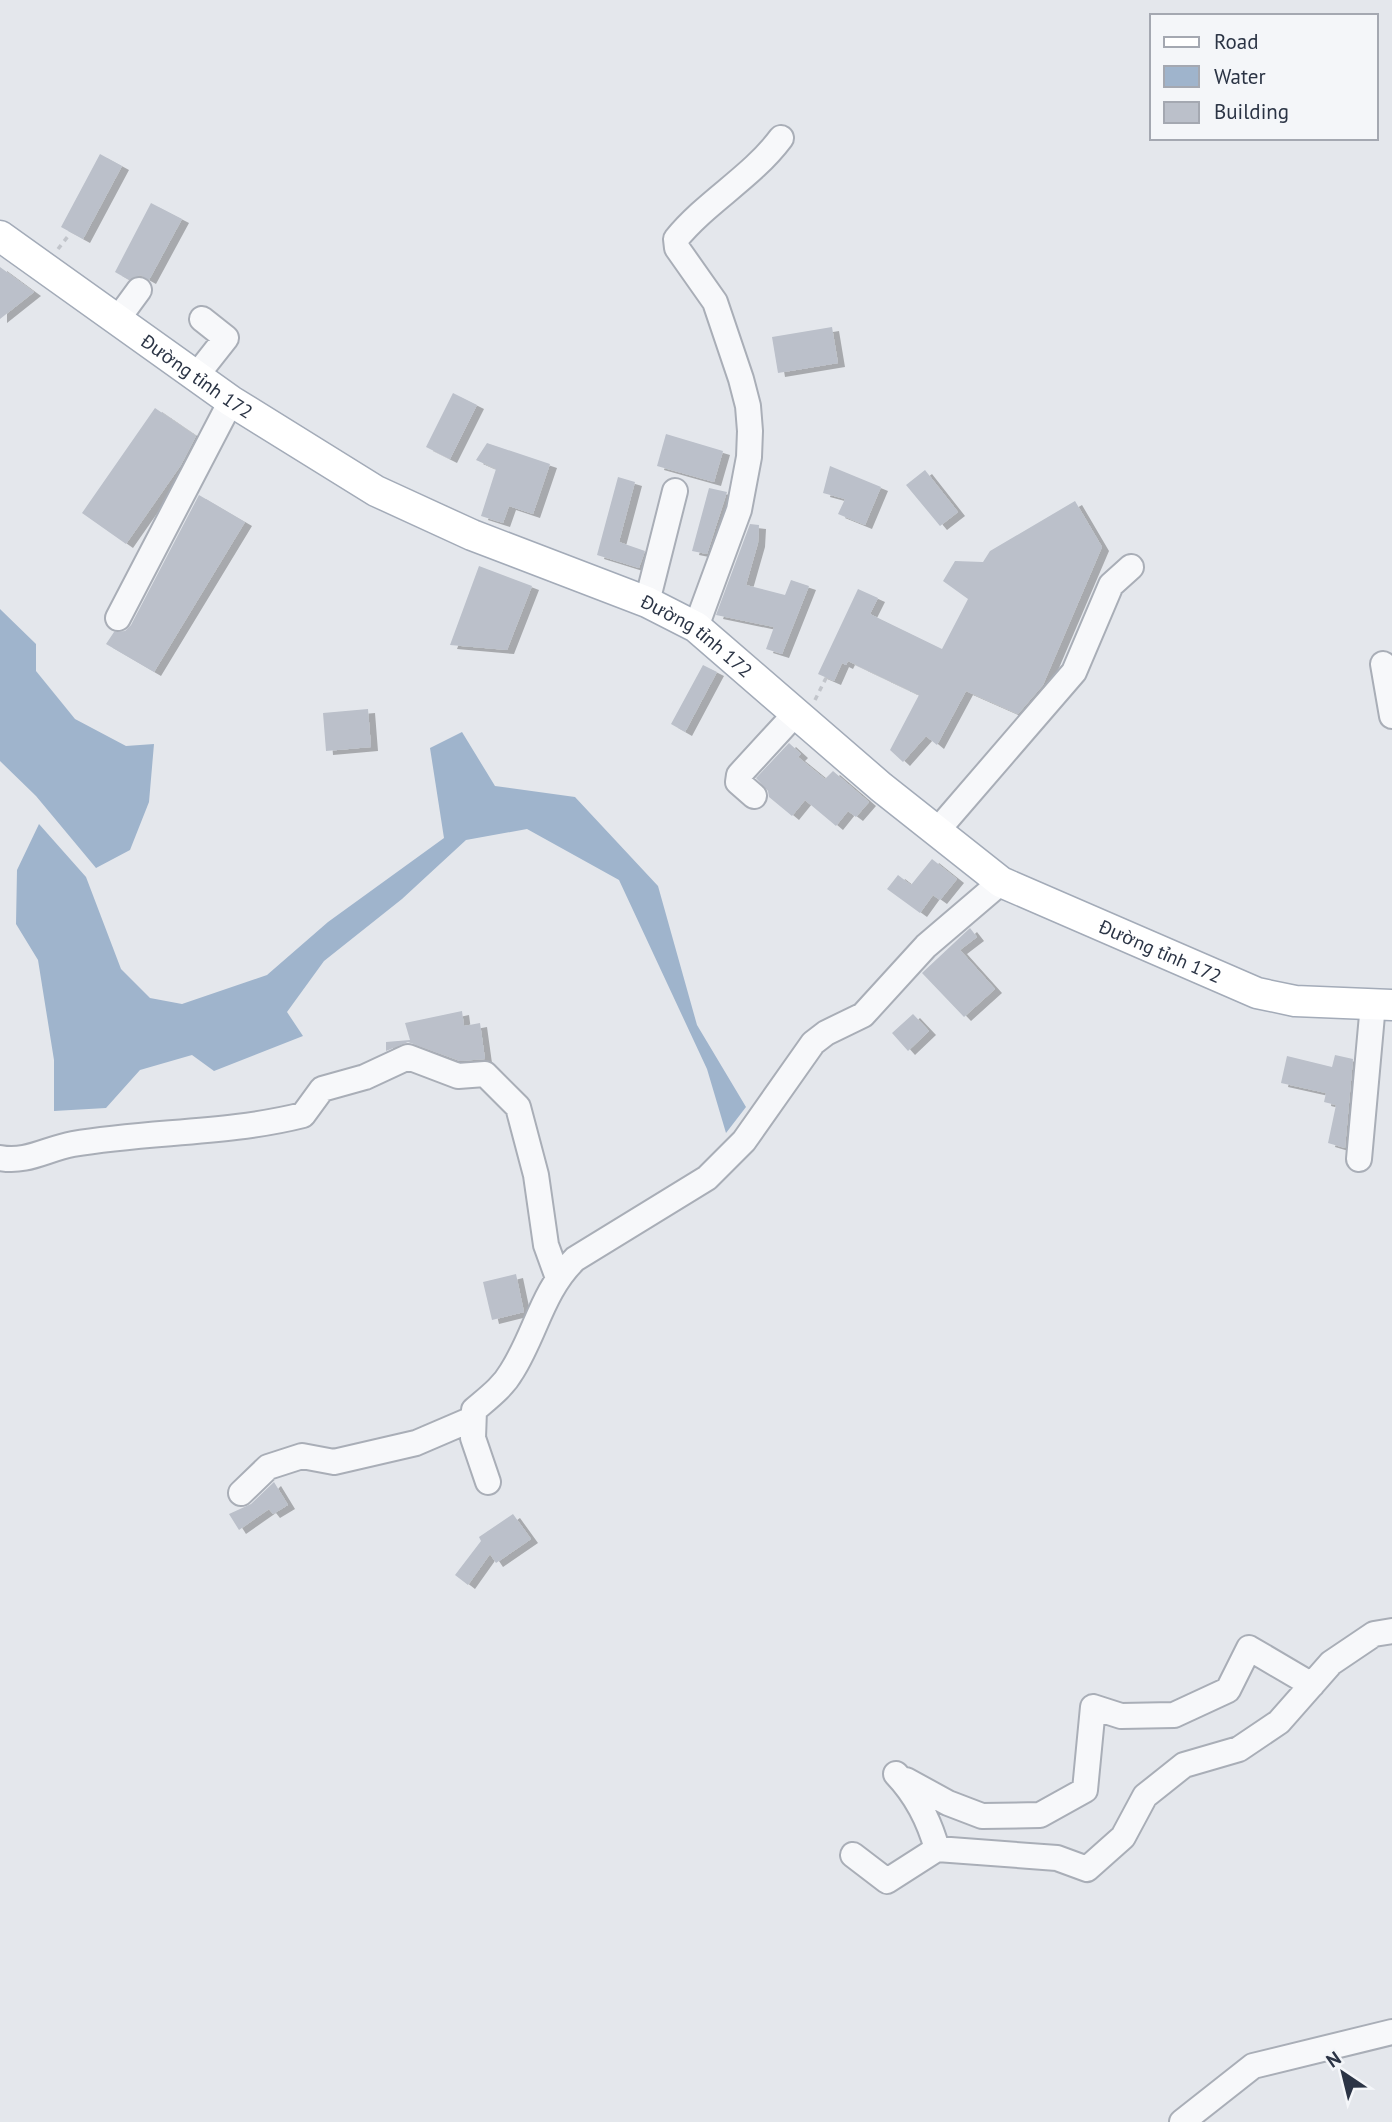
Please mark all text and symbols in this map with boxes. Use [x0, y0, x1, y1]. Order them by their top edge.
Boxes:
legend [1150, 14, 1378, 140]
text: Road [1214, 28, 1258, 55]
text: Water [1214, 63, 1266, 90]
text: Building [1214, 98, 1289, 125]
street label: Đường tỉnh 172 [136, 328, 257, 424]
street label: Đường tỉnh 172 [636, 589, 758, 683]
street label: Đường tỉnh 172 [1095, 914, 1225, 988]
north arrow [1308, 2038, 1378, 2108]
text: N [1321, 2046, 1345, 2072]

